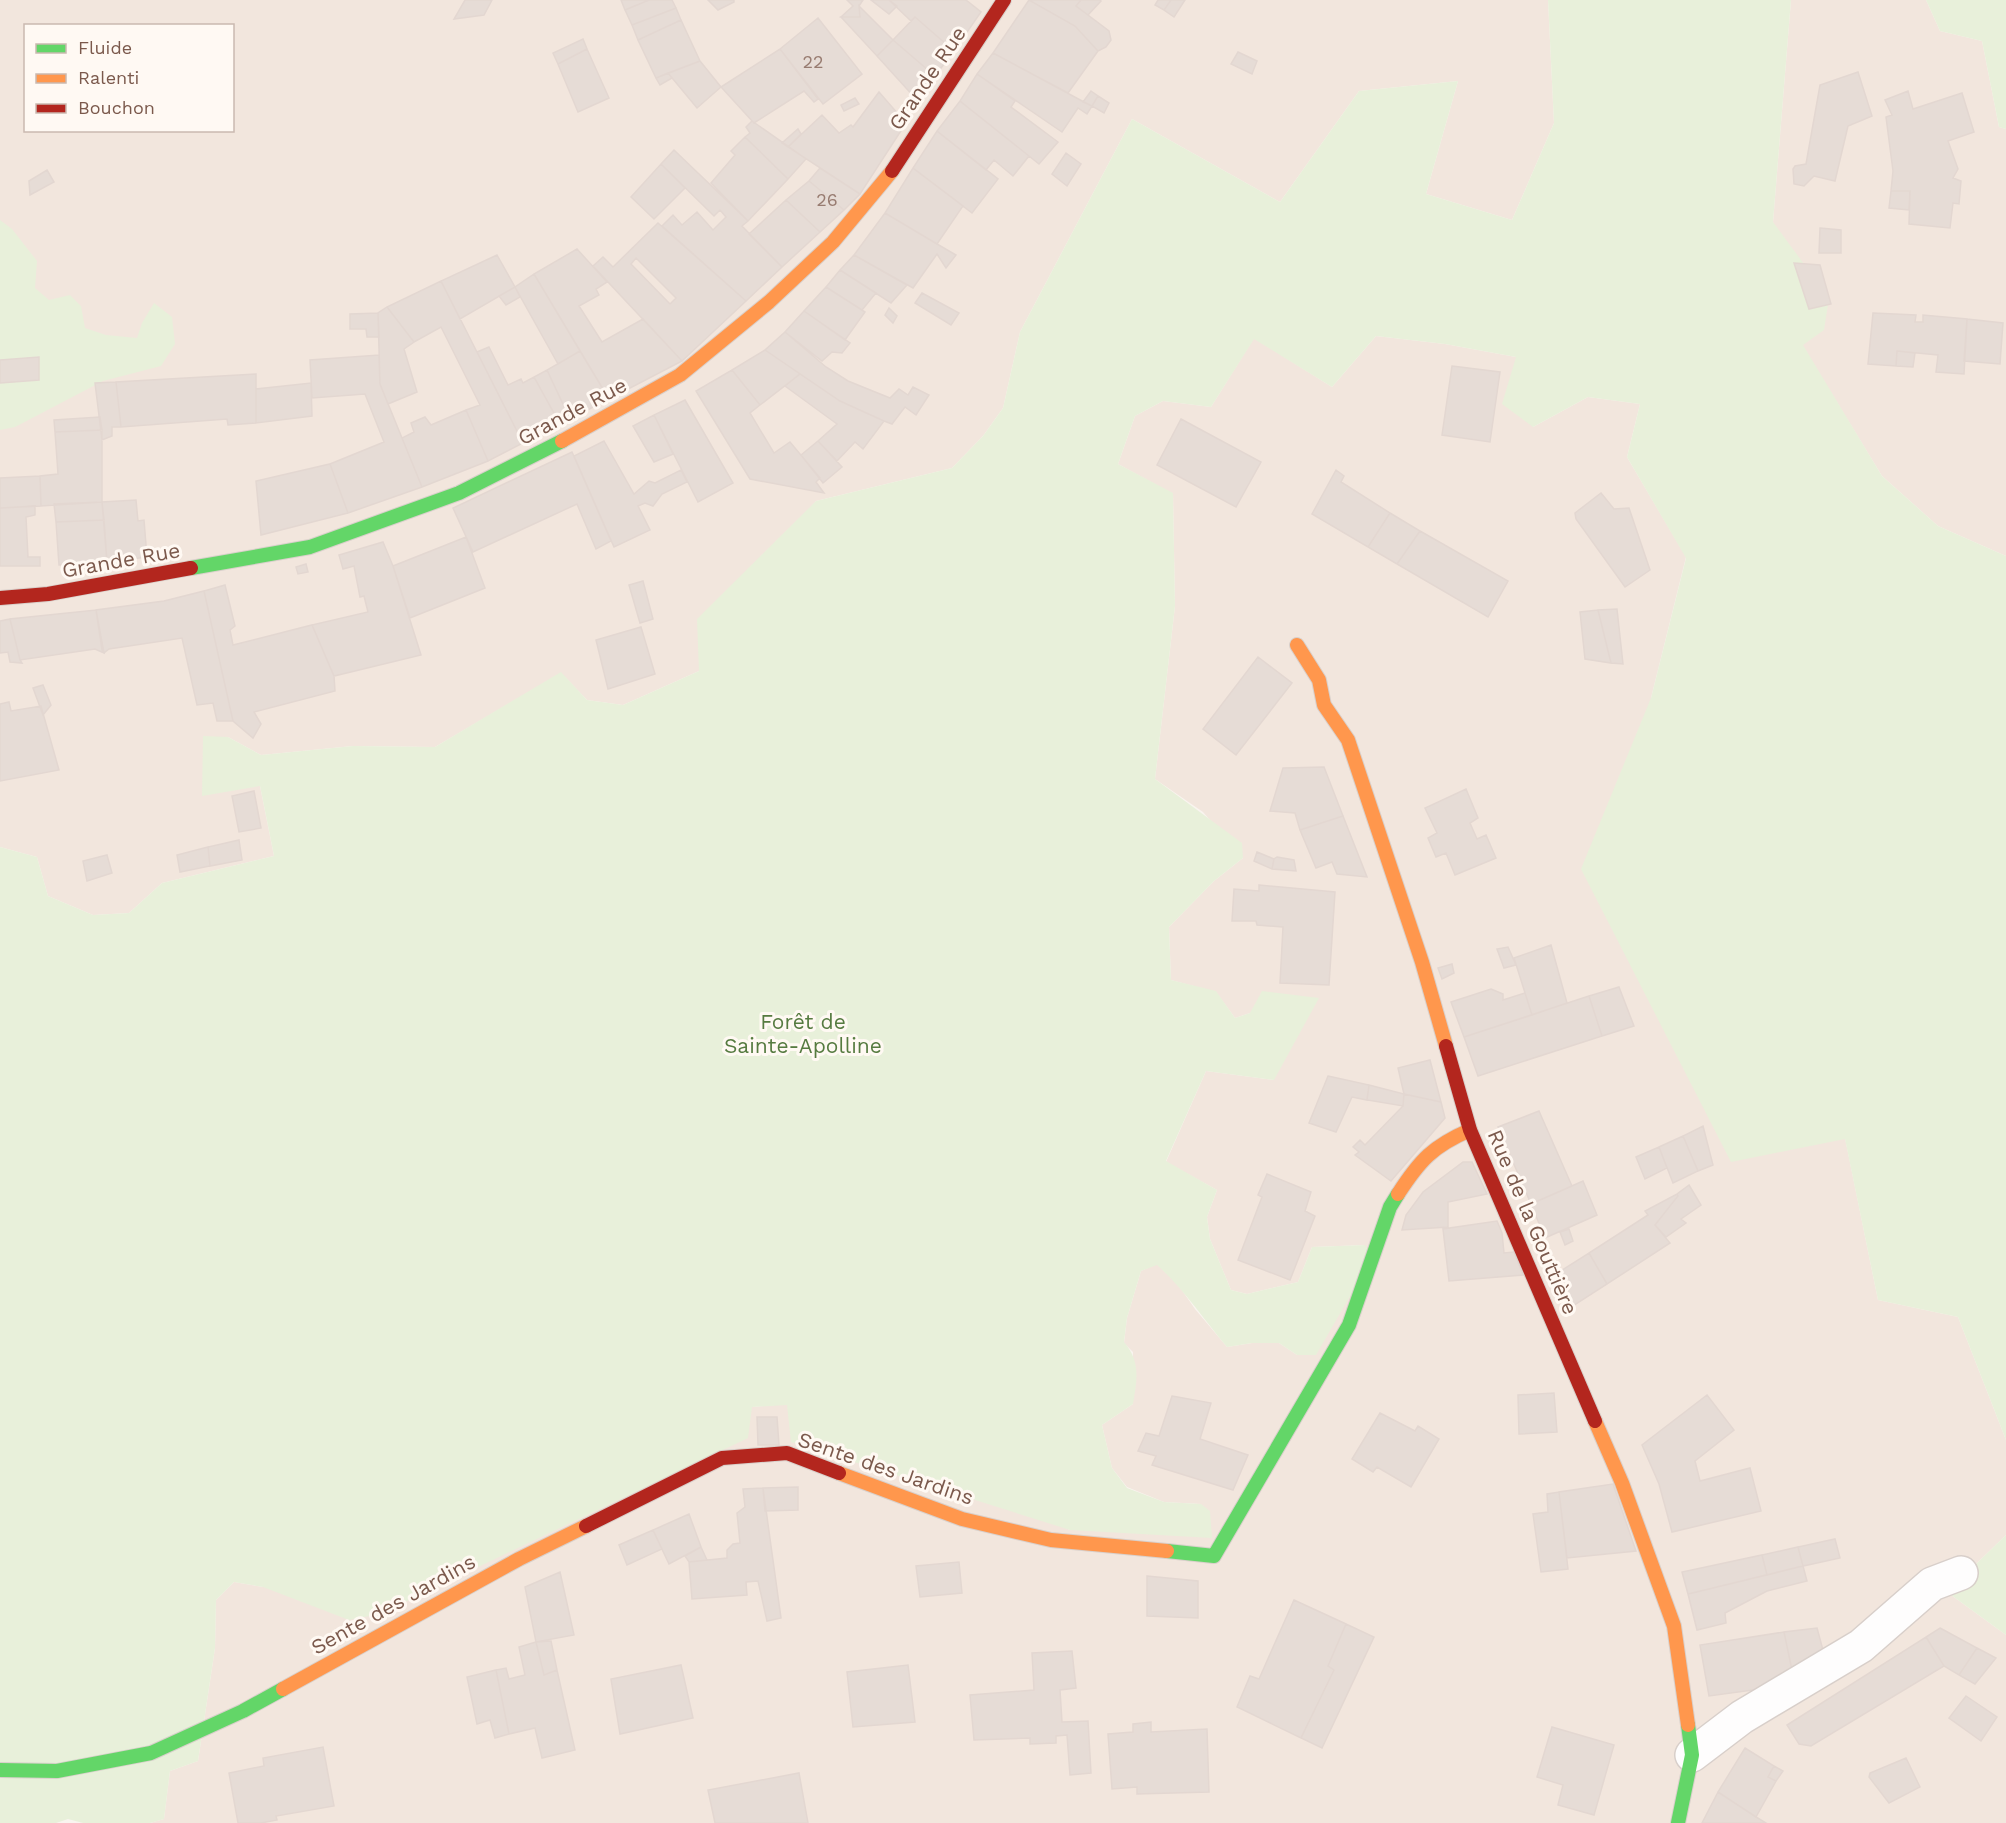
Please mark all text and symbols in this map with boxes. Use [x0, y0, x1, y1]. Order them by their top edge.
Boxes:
street label: Grande Rue [883, 21, 971, 135]
legend [24, 24, 234, 132]
text: Fluide [78, 37, 132, 58]
house number: 22 [803, 51, 824, 72]
text: Ralenti [78, 67, 139, 88]
text: Bouchon [78, 97, 155, 118]
house number: 26 [816, 189, 838, 210]
street label: Grande Rue [513, 372, 631, 450]
street label: Grande Rue [60, 537, 182, 583]
park label: Forêt de Sainte-Apolline [724, 1009, 882, 1058]
street label: Rue de la Gouttière [1483, 1126, 1583, 1318]
street label: Sente des Jardins [795, 1426, 977, 1510]
street label: Sente des Jardins [306, 1548, 480, 1660]

